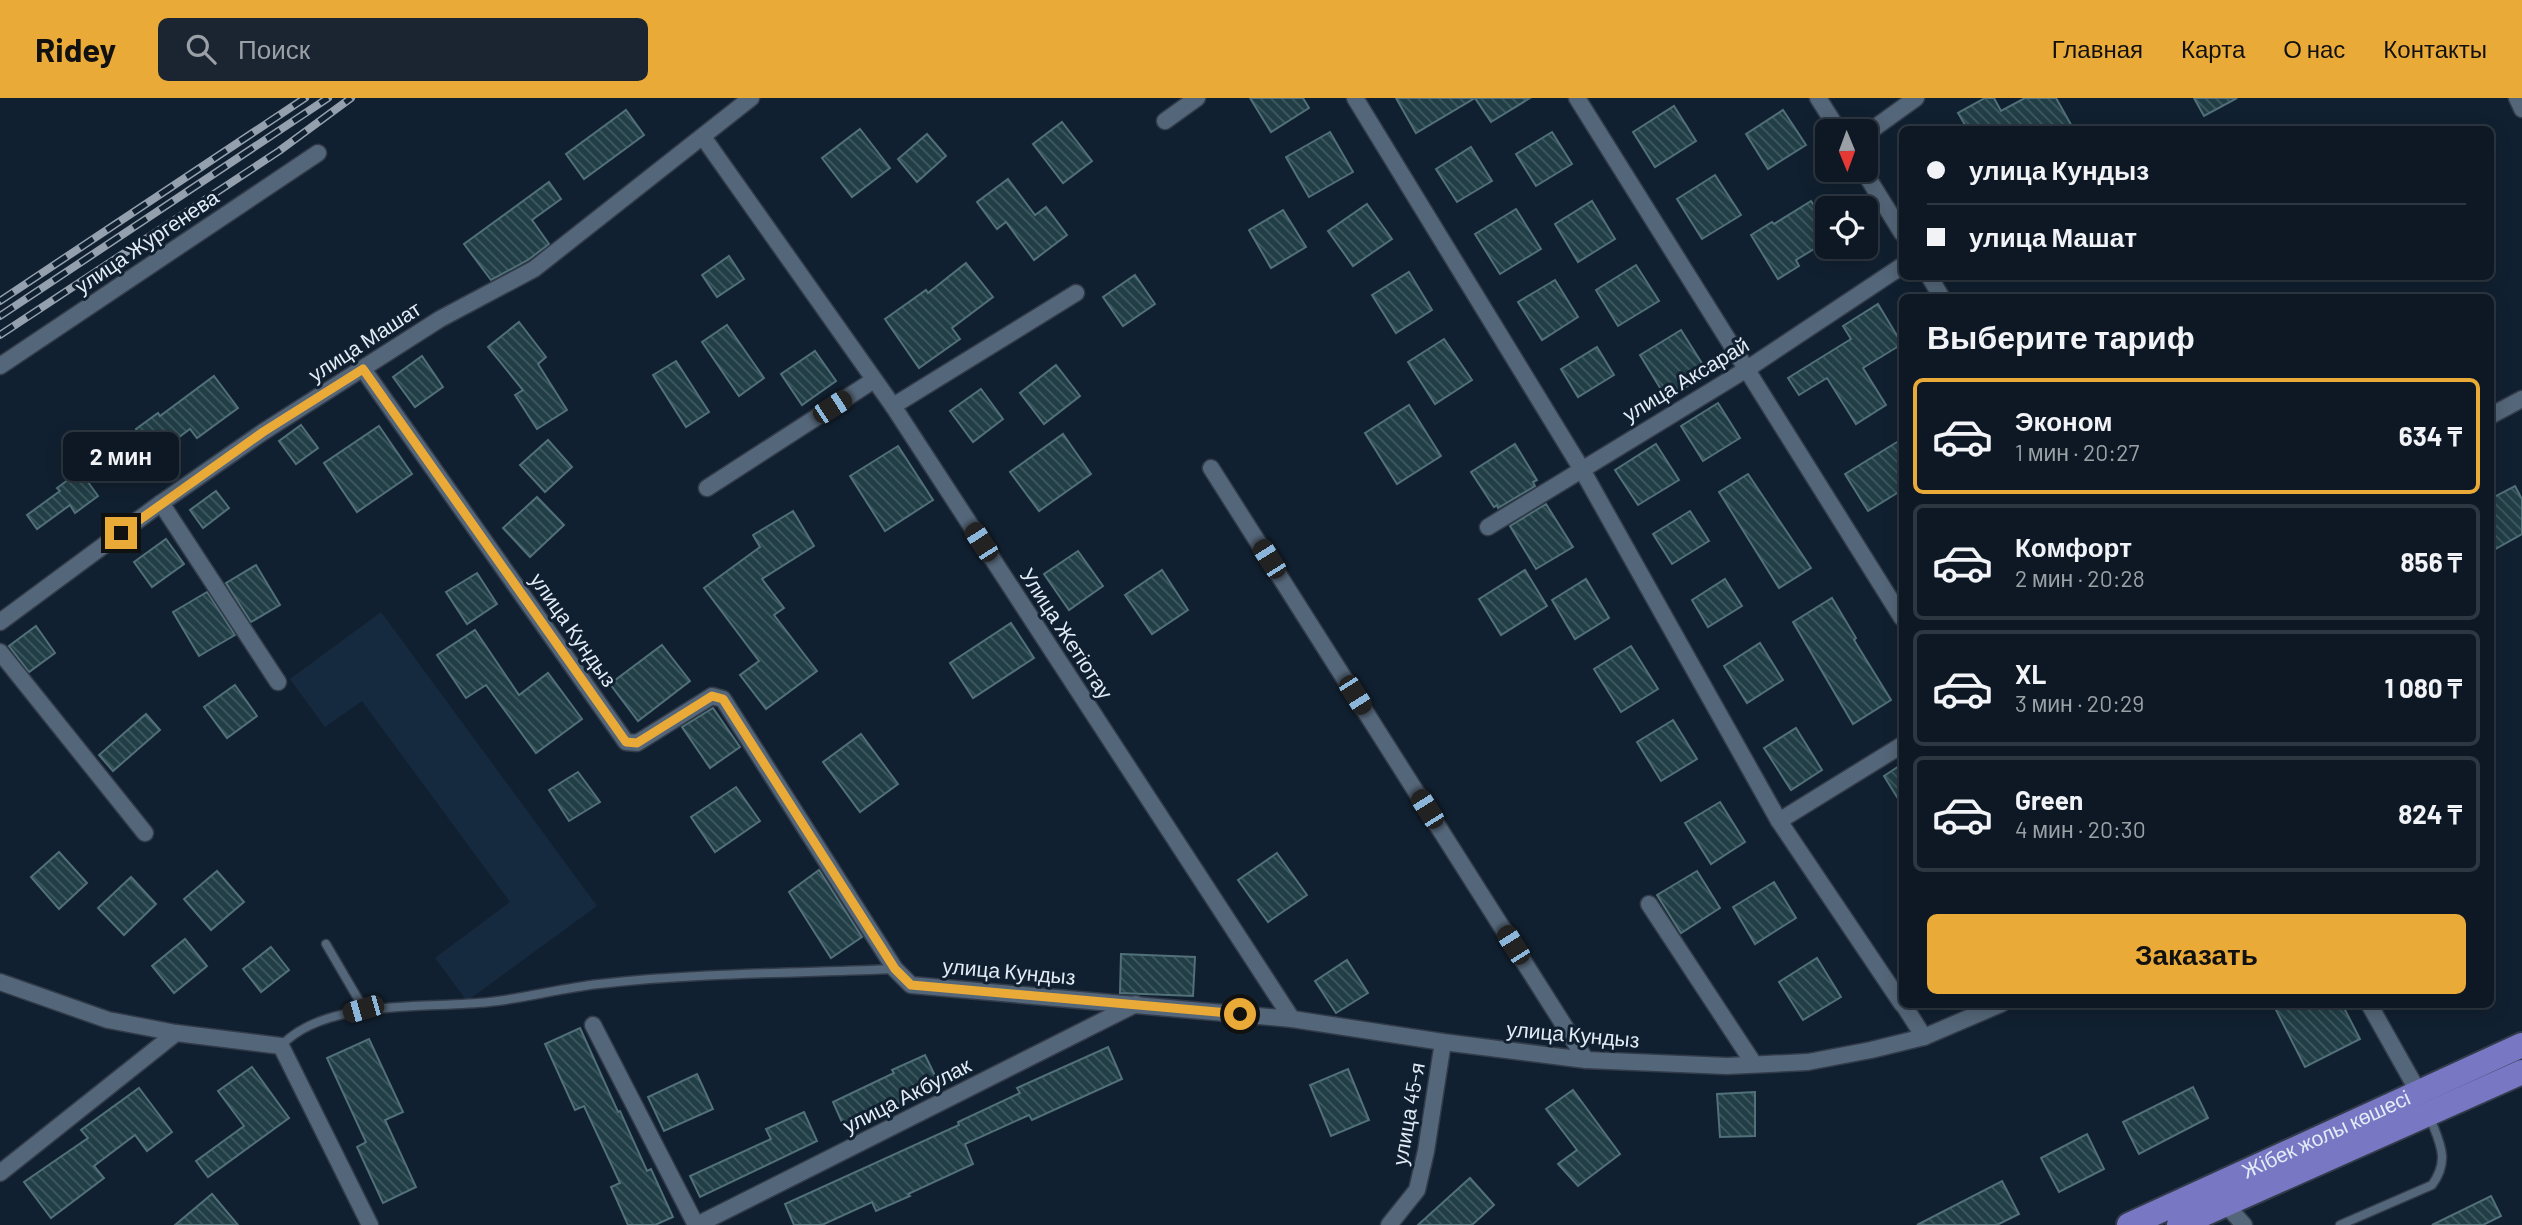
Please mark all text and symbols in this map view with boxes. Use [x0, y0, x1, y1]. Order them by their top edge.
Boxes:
search box [158, 18, 648, 81]
text: Ridey [35, 29, 116, 69]
icon: search [182, 30, 220, 68]
text: Поиск [238, 33, 310, 64]
text: Главная [2052, 34, 2143, 63]
text: Карта [2181, 34, 2245, 63]
text: О нас [2283, 34, 2345, 63]
text: Контакты [2383, 34, 2487, 63]
north arrow [1815, 119, 1878, 182]
map controls [1815, 119, 1878, 259]
text: улица Кундыз [1969, 154, 2149, 185]
street label: улица Жургенева [70, 183, 223, 298]
button: locate [1815, 196, 1878, 259]
text: улица Машат [1969, 221, 2137, 252]
street label: улица Машат [303, 295, 425, 386]
text: Выберите тариф [1927, 317, 2195, 355]
street label: улица Аксарай [1618, 331, 1753, 426]
car [809, 387, 856, 427]
icon: car [1931, 405, 1994, 468]
text: Эконом [2015, 405, 2113, 436]
text: 634 ₸ [2399, 420, 2462, 451]
callout: 2 мин [63, 432, 179, 480]
text: 1 мин · 20:27 [2015, 438, 2139, 466]
text: 2 мин [90, 442, 152, 470]
route end [105, 517, 137, 549]
car [961, 519, 1002, 565]
icon: car [1931, 531, 1994, 594]
text: Комфорт [2015, 531, 2132, 562]
car [1249, 536, 1290, 582]
text: 856 ₸ [2401, 546, 2462, 577]
street label: Улица Жетіотау [1016, 563, 1119, 704]
text: 2 мин · 20:28 [2015, 564, 2145, 592]
street label: улица Кундыз [526, 567, 623, 691]
icon: car [1931, 657, 1994, 720]
text: XL [2015, 658, 2046, 689]
car [1335, 672, 1376, 718]
text: 1 080 ₸ [2384, 672, 2462, 703]
text: 3 мин · 20:29 [2015, 689, 2144, 717]
icon: car [1931, 783, 1994, 846]
text: Green [2015, 784, 2083, 815]
car [1407, 786, 1448, 832]
text: 824 ₸ [2398, 798, 2462, 829]
text: 4 мин · 20:30 [2015, 815, 2146, 843]
button: Заказать [1927, 914, 2466, 994]
car [1493, 922, 1534, 968]
street label: улица Кундыз [942, 952, 1077, 989]
car [340, 993, 387, 1025]
route start [1224, 998, 1256, 1030]
street label: улица Кундыз [1506, 1015, 1641, 1052]
street label: улица Акбулак [838, 1051, 975, 1138]
street label: улица 45-я [1386, 1060, 1429, 1167]
street label: Жібек жолы көшесі [2238, 1084, 2414, 1183]

